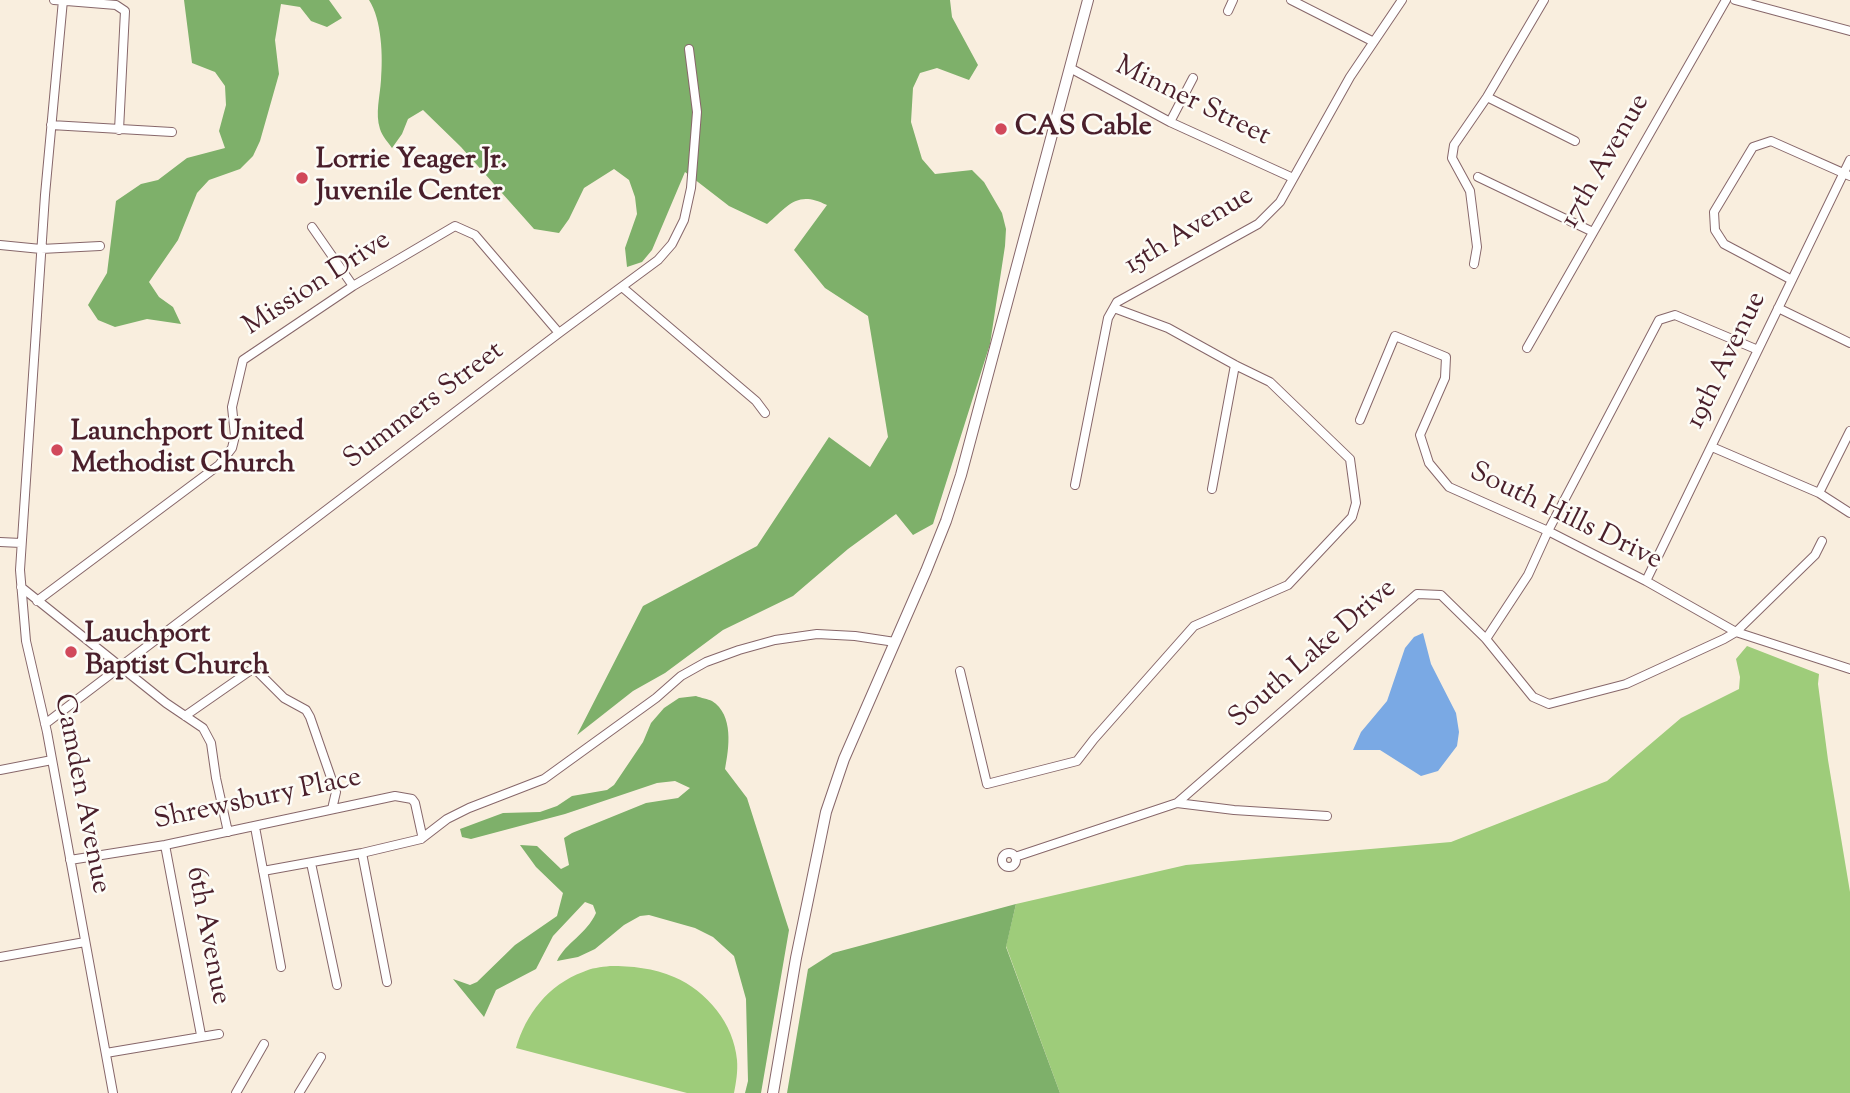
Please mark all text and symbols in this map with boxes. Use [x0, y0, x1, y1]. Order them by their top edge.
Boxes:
street label: Minner Street [1109, 51, 1275, 155]
street label: 17th Avenue [1555, 89, 1659, 235]
place label: CAS Cable [1015, 112, 1152, 146]
marker: CAS Cable [993, 121, 1009, 137]
place label: Lorrie Yeager Jr. Juvenile Center [316, 145, 507, 211]
marker: Lorrie Yeager Jr. Juvenile Center [294, 170, 310, 186]
street label: 15th Avenue [1119, 180, 1261, 284]
street label: Mission Drive [238, 225, 398, 345]
street label: 19th Avenue [1680, 287, 1776, 435]
street label: Summers Street [338, 336, 512, 478]
place label: Launchport United Methodist Church [71, 417, 304, 483]
marker: Launchport United Methodist Church [49, 442, 65, 458]
street label: South Hills Drive [1463, 457, 1667, 579]
street label: South Lake Drive [1223, 573, 1405, 737]
place label: Lauchport Baptist Church [85, 619, 269, 685]
marker: Lauchport Baptist Church [63, 644, 79, 660]
street label: Camden Avenue [44, 691, 116, 897]
street label: Shrewsbury Place [151, 763, 365, 839]
street label: 6th Avenue [176, 864, 236, 1008]

